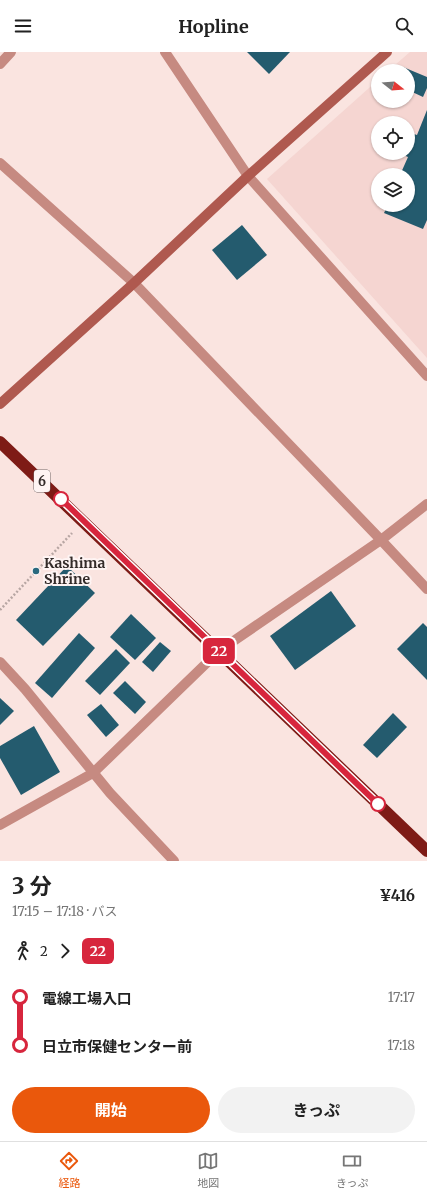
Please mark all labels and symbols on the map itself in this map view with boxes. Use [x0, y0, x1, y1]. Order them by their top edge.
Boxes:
north arrow [371, 64, 415, 108]
road number: 6 [34, 470, 50, 492]
unlabelled marker [53, 491, 69, 507]
place label: Kashima Shrine [44, 554, 105, 588]
marker: Kashima Shrine [31, 566, 41, 576]
line badge: 22 [201, 638, 237, 664]
unlabelled marker [370, 796, 386, 812]

